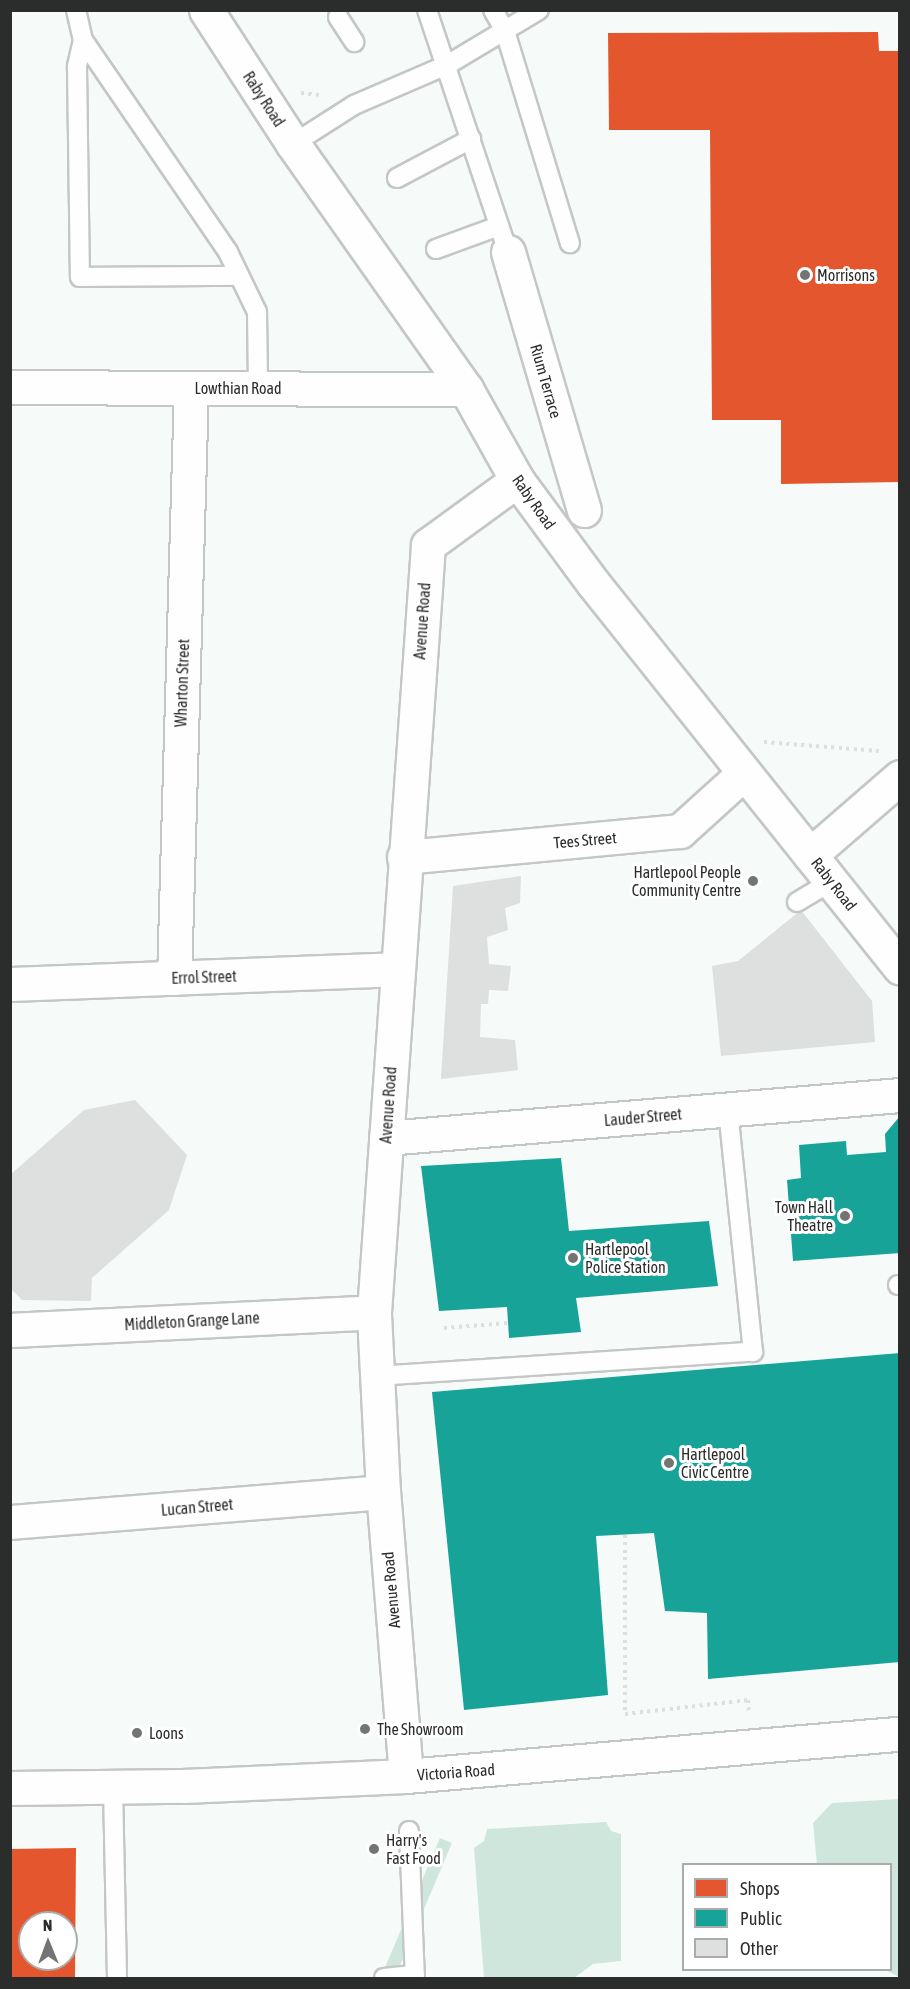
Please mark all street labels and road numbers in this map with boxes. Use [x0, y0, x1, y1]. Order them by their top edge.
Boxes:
street label: Raby Road [239, 68, 289, 130]
street label: Rium Terrace [526, 342, 566, 420]
street label: Lowthian Road [194, 378, 282, 398]
street label: Raby Road [508, 471, 560, 533]
street label: Avenue Road [410, 582, 434, 660]
street label: Wharton Street [171, 638, 193, 728]
street label: Tees Street [553, 828, 617, 852]
street label: Raby Road [807, 854, 861, 914]
street label: Errol Street [171, 966, 237, 988]
street label: Avenue Road [376, 1066, 400, 1144]
street label: Lauder Street [603, 1104, 683, 1130]
street label: Middleton Grange Lane [124, 1308, 260, 1334]
street label: Lucan Street [160, 1494, 234, 1520]
street label: Avenue Road [378, 1551, 404, 1629]
street label: Victoria Road [416, 1760, 496, 1784]

